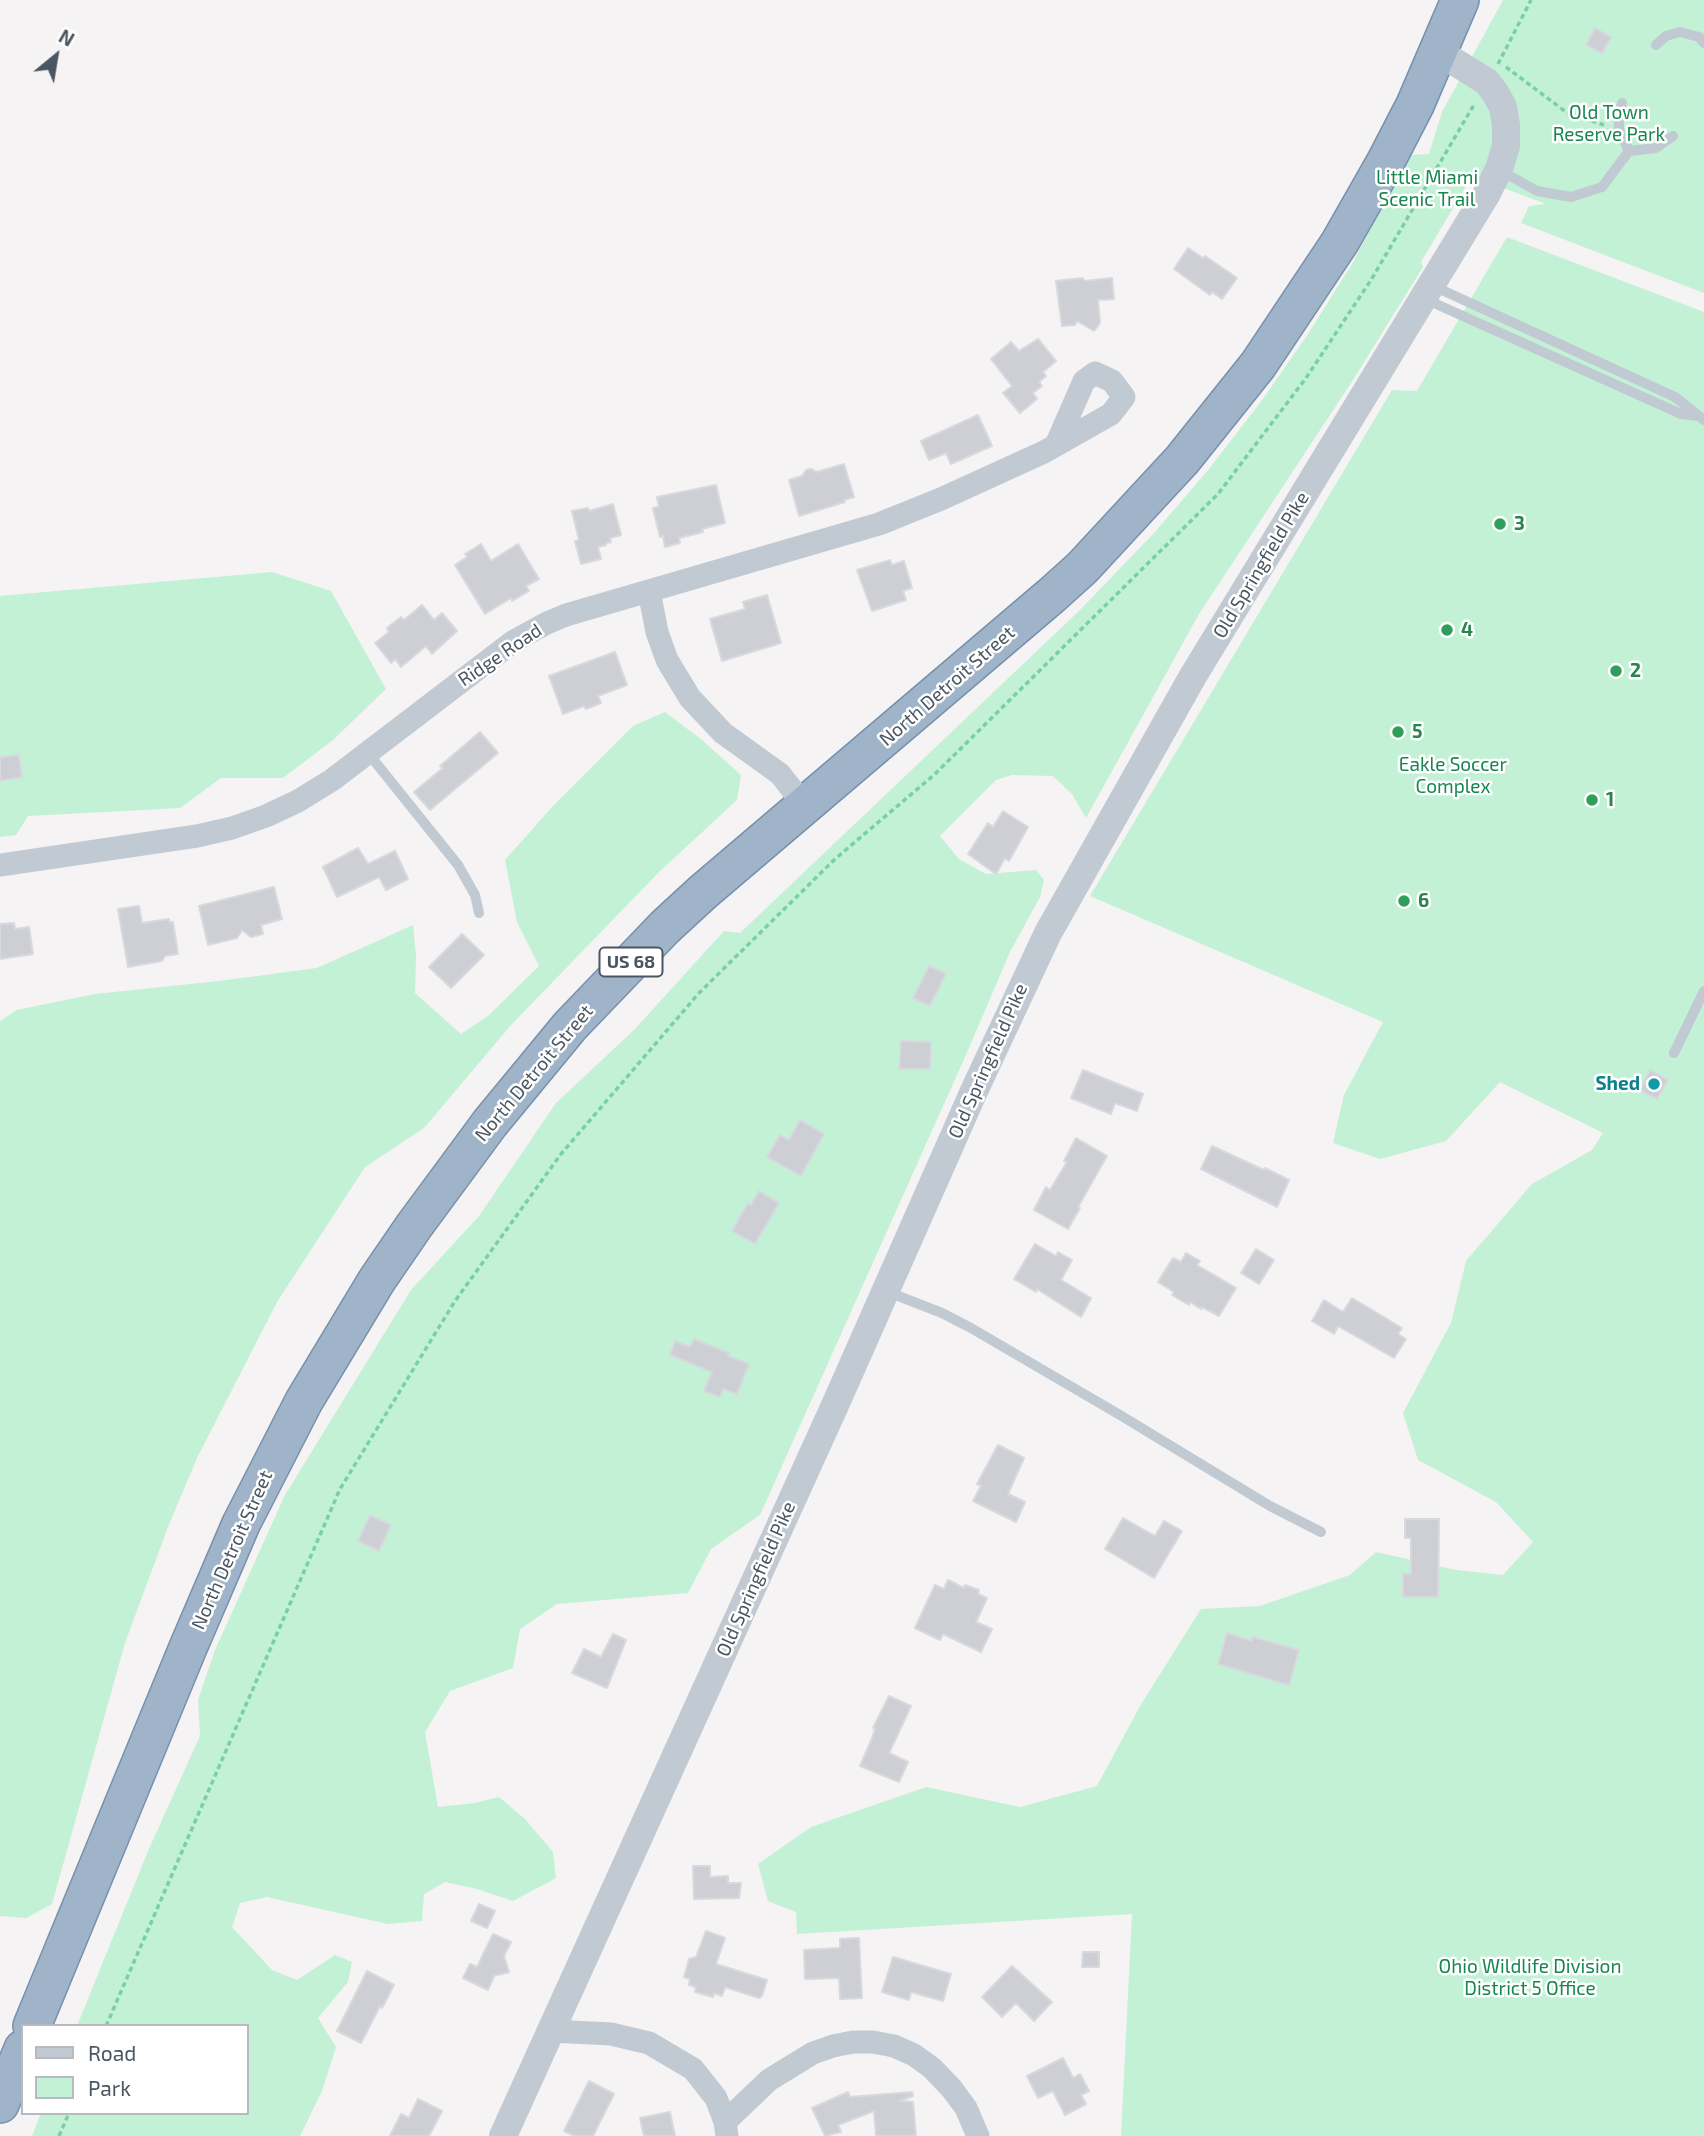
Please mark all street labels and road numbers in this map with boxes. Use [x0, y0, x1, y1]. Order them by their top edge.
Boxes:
street label: Old Springfield Pike [1208, 488, 1314, 642]
street label: Ridge Road [454, 619, 546, 691]
street label: North Detroit Street [875, 621, 1019, 751]
road number: US 68 [600, 947, 662, 976]
street label: Old Springfield Pike [944, 980, 1032, 1142]
street label: North Detroit Street [470, 1000, 598, 1146]
street label: North Detroit Street [187, 1467, 277, 1633]
street label: Old Springfield Pike [712, 1498, 800, 1660]

